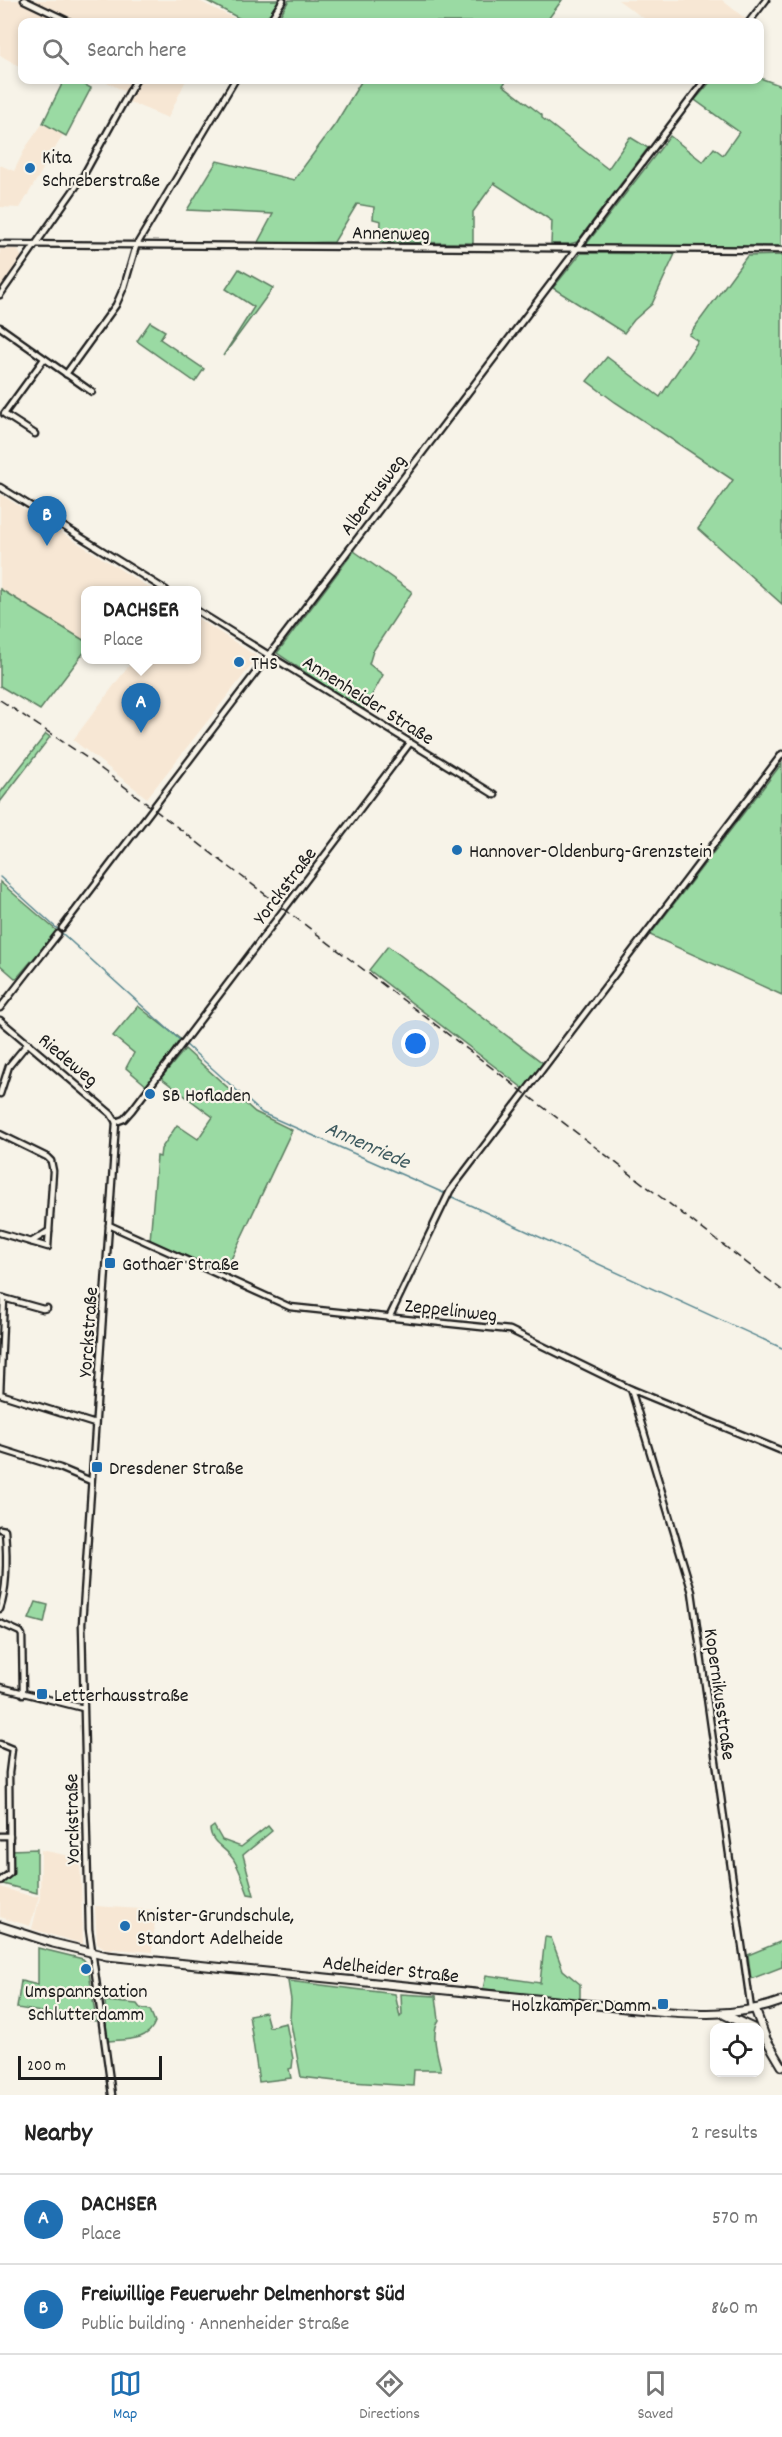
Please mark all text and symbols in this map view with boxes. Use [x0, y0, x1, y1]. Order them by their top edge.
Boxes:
search box [18, 18, 764, 84]
icon: search [39, 35, 72, 68]
text: Search here [87, 36, 186, 67]
place label: Kita Schreberstraße [42, 145, 160, 196]
marker: Kita Schreberstraße [23, 161, 37, 175]
street label: Annenweg [352, 220, 430, 250]
street label: Albertusweg [335, 449, 414, 542]
pin: B [28, 496, 66, 546]
popup [81, 586, 201, 664]
text: DACHSER [103, 596, 179, 627]
text: Place [103, 627, 143, 655]
street label: Annenheider Straße [296, 650, 439, 753]
place label: THS [251, 651, 278, 679]
marker: THS [232, 655, 246, 669]
pin: A [122, 684, 160, 733]
place label: Hannover-Oldenburg-Grenzstein [469, 839, 712, 867]
street label: Yorckstraße [248, 842, 325, 931]
marker: Hannover-Oldenburg-Grenzstein [450, 843, 464, 857]
street label: Riedeweg [31, 1028, 103, 1095]
your location [401, 1029, 430, 1058]
place label: SB Hofladen [162, 1083, 251, 1111]
marker: SB Hofladen [143, 1087, 157, 1101]
water label: Annenriede [320, 1115, 415, 1179]
place label: Gothaer Straße [122, 1252, 239, 1280]
marker: Gothaer Straße [103, 1256, 117, 1270]
street label: Yorckstraße [73, 1286, 107, 1378]
street label: Zeppelinweg [403, 1293, 498, 1331]
place label: Dresdener Straße [109, 1456, 244, 1484]
marker: Dresdener Straße [90, 1460, 104, 1474]
street label: Kopernikusstraße [695, 1627, 741, 1762]
place label: Letterhausstraße [54, 1683, 189, 1711]
marker: Letterhausstraße [35, 1687, 49, 1701]
street label: Yorckstraße [59, 1773, 89, 1865]
place label: Knister-Grundschule, Standort Adelheide [137, 1903, 294, 1954]
marker: Knister-Grundschule, Standort Adelheide [118, 1919, 132, 1933]
street label: Adelheider Straße [321, 1950, 460, 1992]
marker: Umspannstation Schlutterdamm [79, 1962, 93, 1976]
place label: Umspannstation Schlutterdamm [24, 1979, 148, 2030]
place label: Holzkamper Damm [511, 1993, 651, 2021]
marker: Holzkamper Damm [656, 1997, 670, 2011]
map controls [710, 2023, 764, 2077]
button: locate [710, 2023, 764, 2077]
scale bar [18, 2053, 162, 2080]
text: 200 m [27, 2055, 66, 2078]
text: Nearby [24, 2116, 92, 2153]
text: 2 results [691, 2120, 758, 2148]
text: DACHSER [81, 2190, 157, 2221]
text: A [38, 2205, 49, 2233]
text: 570 m [712, 2205, 758, 2233]
text: Place [81, 2221, 121, 2249]
text: Freiwillige Feuerwehr Delmenhorst Süd [81, 2280, 405, 2311]
text: B [39, 2295, 48, 2323]
text: 860 m [711, 2295, 758, 2323]
text: Public building · Annenheider Straße [81, 2311, 349, 2339]
tab: Map [109, 2367, 142, 2426]
tab: Directions [359, 2367, 420, 2426]
tab: Saved [637, 2367, 673, 2426]

